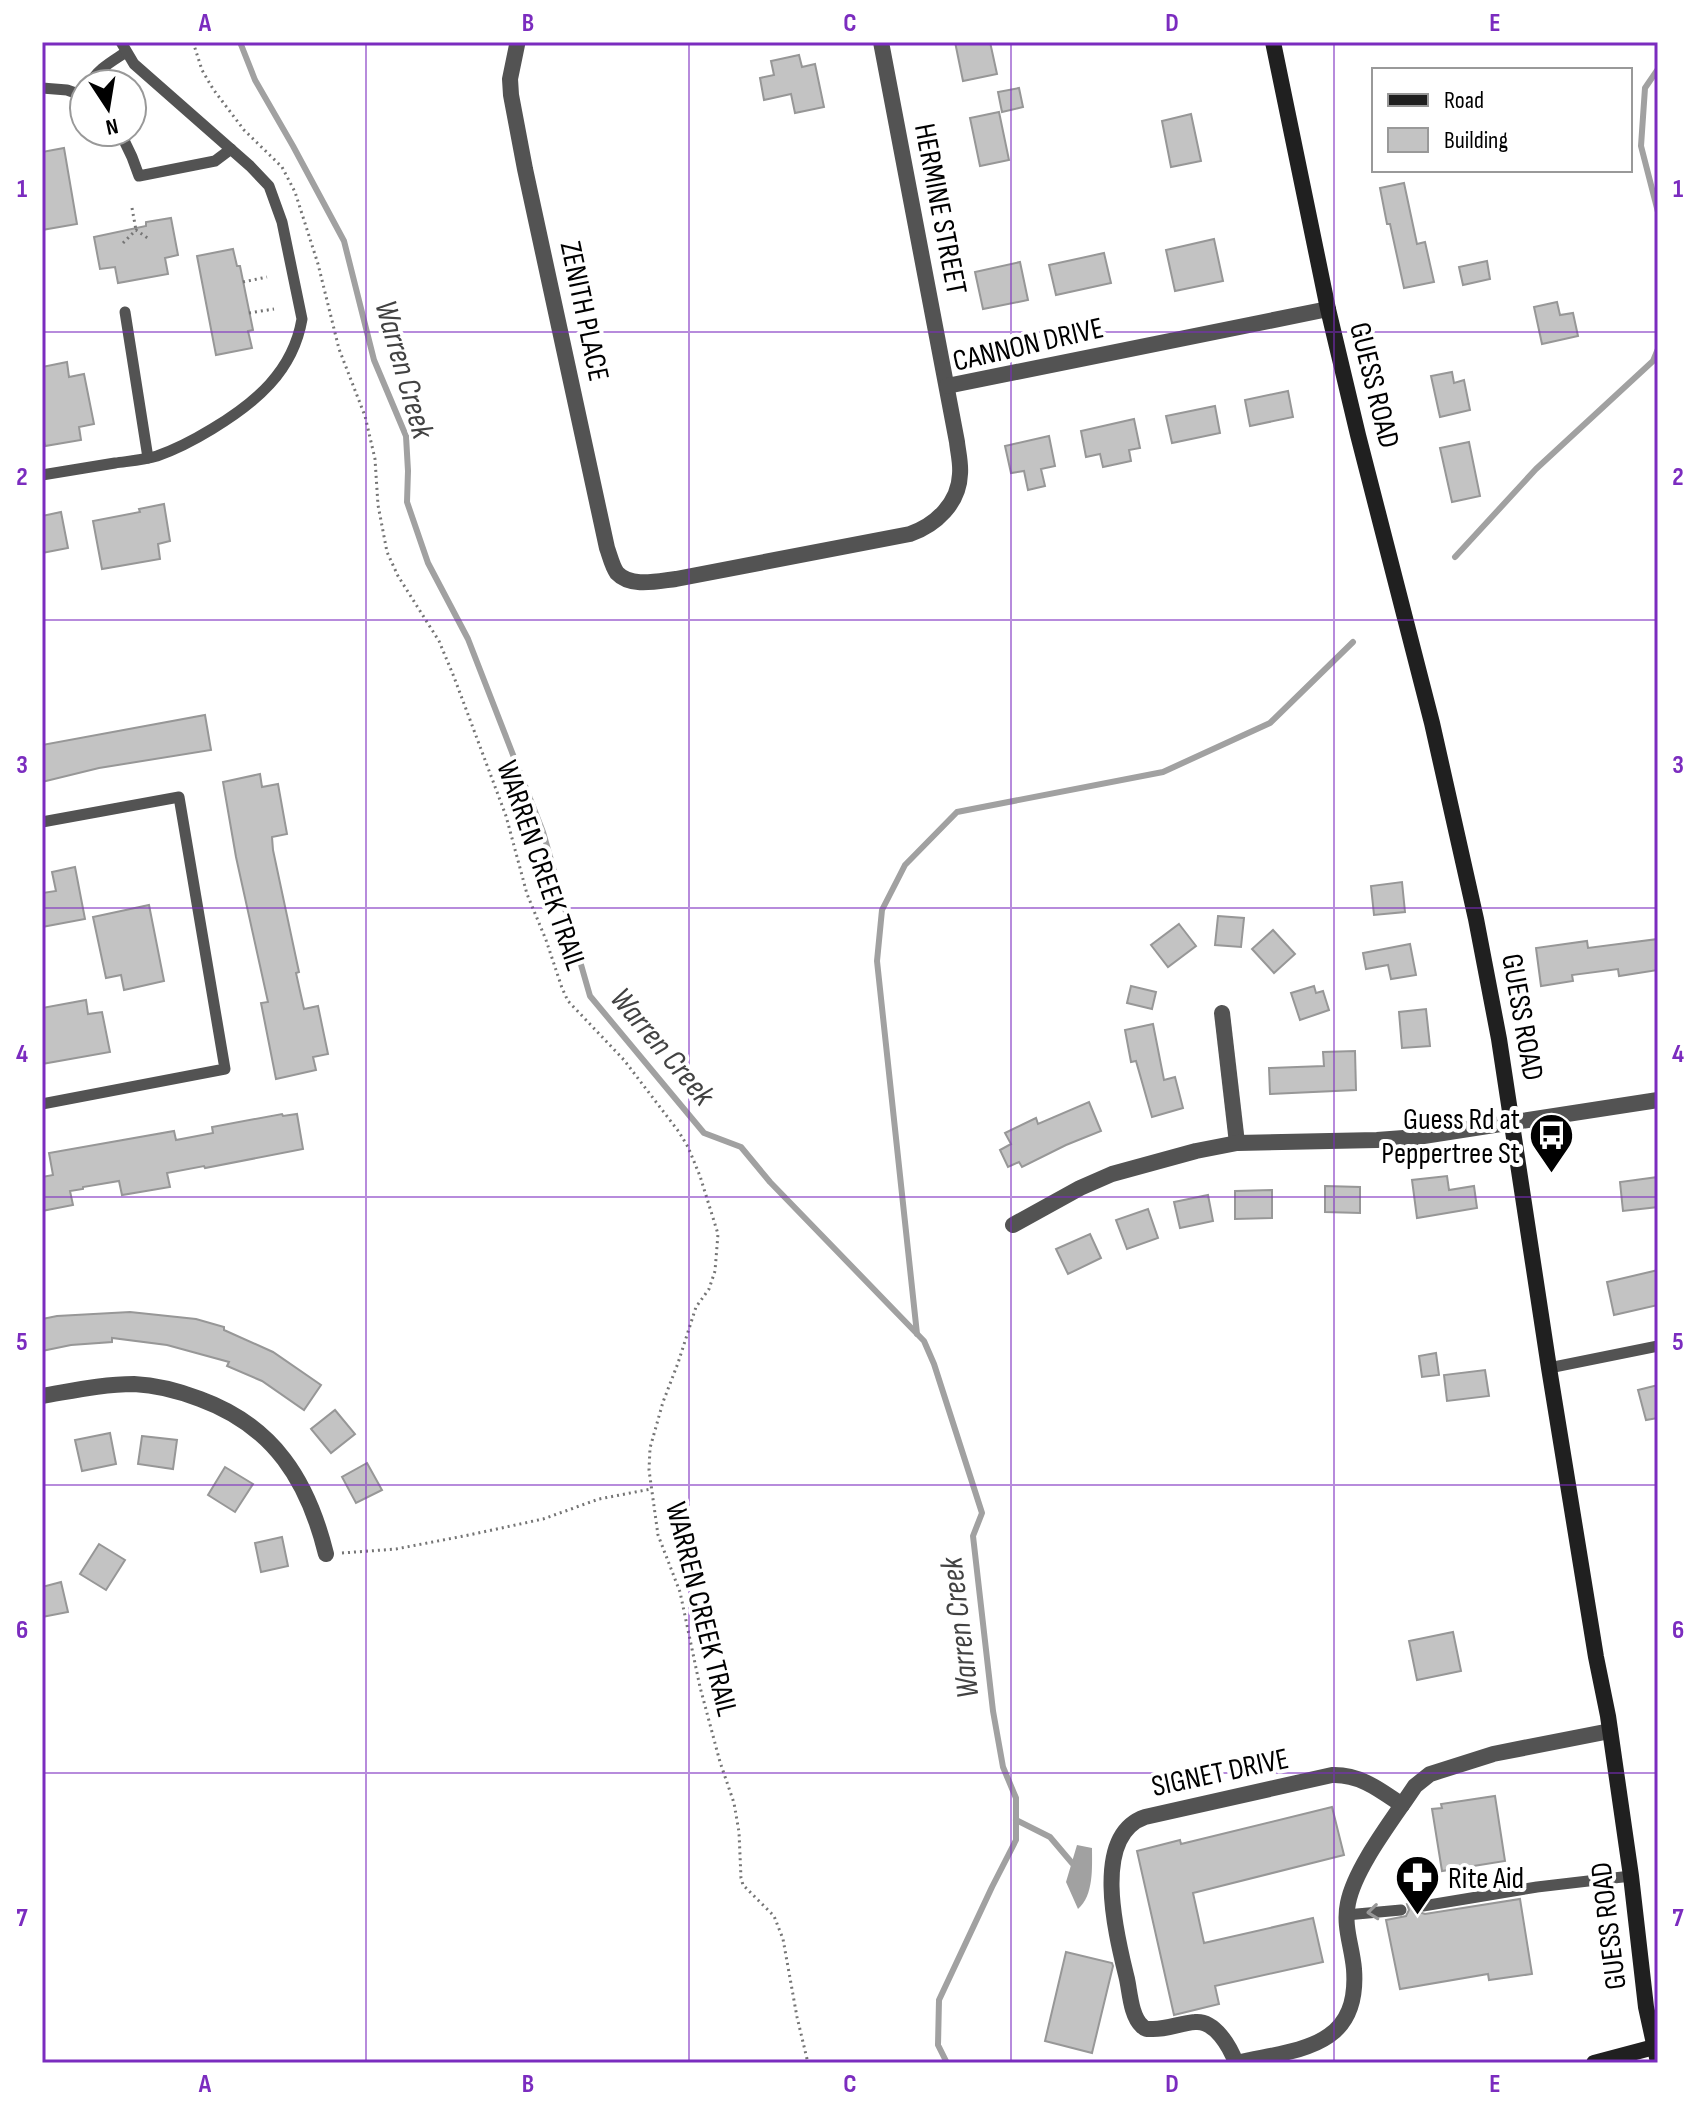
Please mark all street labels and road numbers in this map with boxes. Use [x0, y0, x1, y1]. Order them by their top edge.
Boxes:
street label: HERMINE STREET [906, 121, 974, 298]
street label: ZENITH PLACE [552, 238, 616, 384]
street label: CANNON DRIVE [949, 310, 1107, 380]
street label: GUESS ROAD [1341, 319, 1407, 452]
street label: WARREN CREEK TRAIL [488, 756, 594, 975]
street label: GUESS ROAD [1493, 951, 1551, 1083]
street label: WARREN CREEK TRAIL [657, 1499, 745, 1720]
street label: SIGNET DRIVE [1148, 1741, 1292, 1805]
street label: GUESS ROAD [1583, 1860, 1635, 1992]

